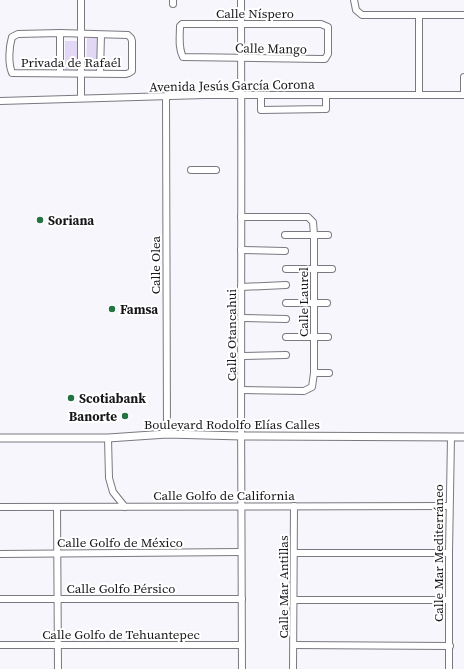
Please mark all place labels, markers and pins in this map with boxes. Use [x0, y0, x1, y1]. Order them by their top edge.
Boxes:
place label: Soriana [48, 212, 94, 229]
marker: Soriana [35, 215, 45, 225]
place label: Famsa [120, 301, 158, 318]
marker: Famsa [107, 304, 117, 314]
place label: Scotiabank [79, 390, 146, 407]
marker: Scotiabank [66, 393, 76, 403]
place label: Banorte [69, 408, 117, 425]
marker: Banorte [120, 411, 130, 421]

